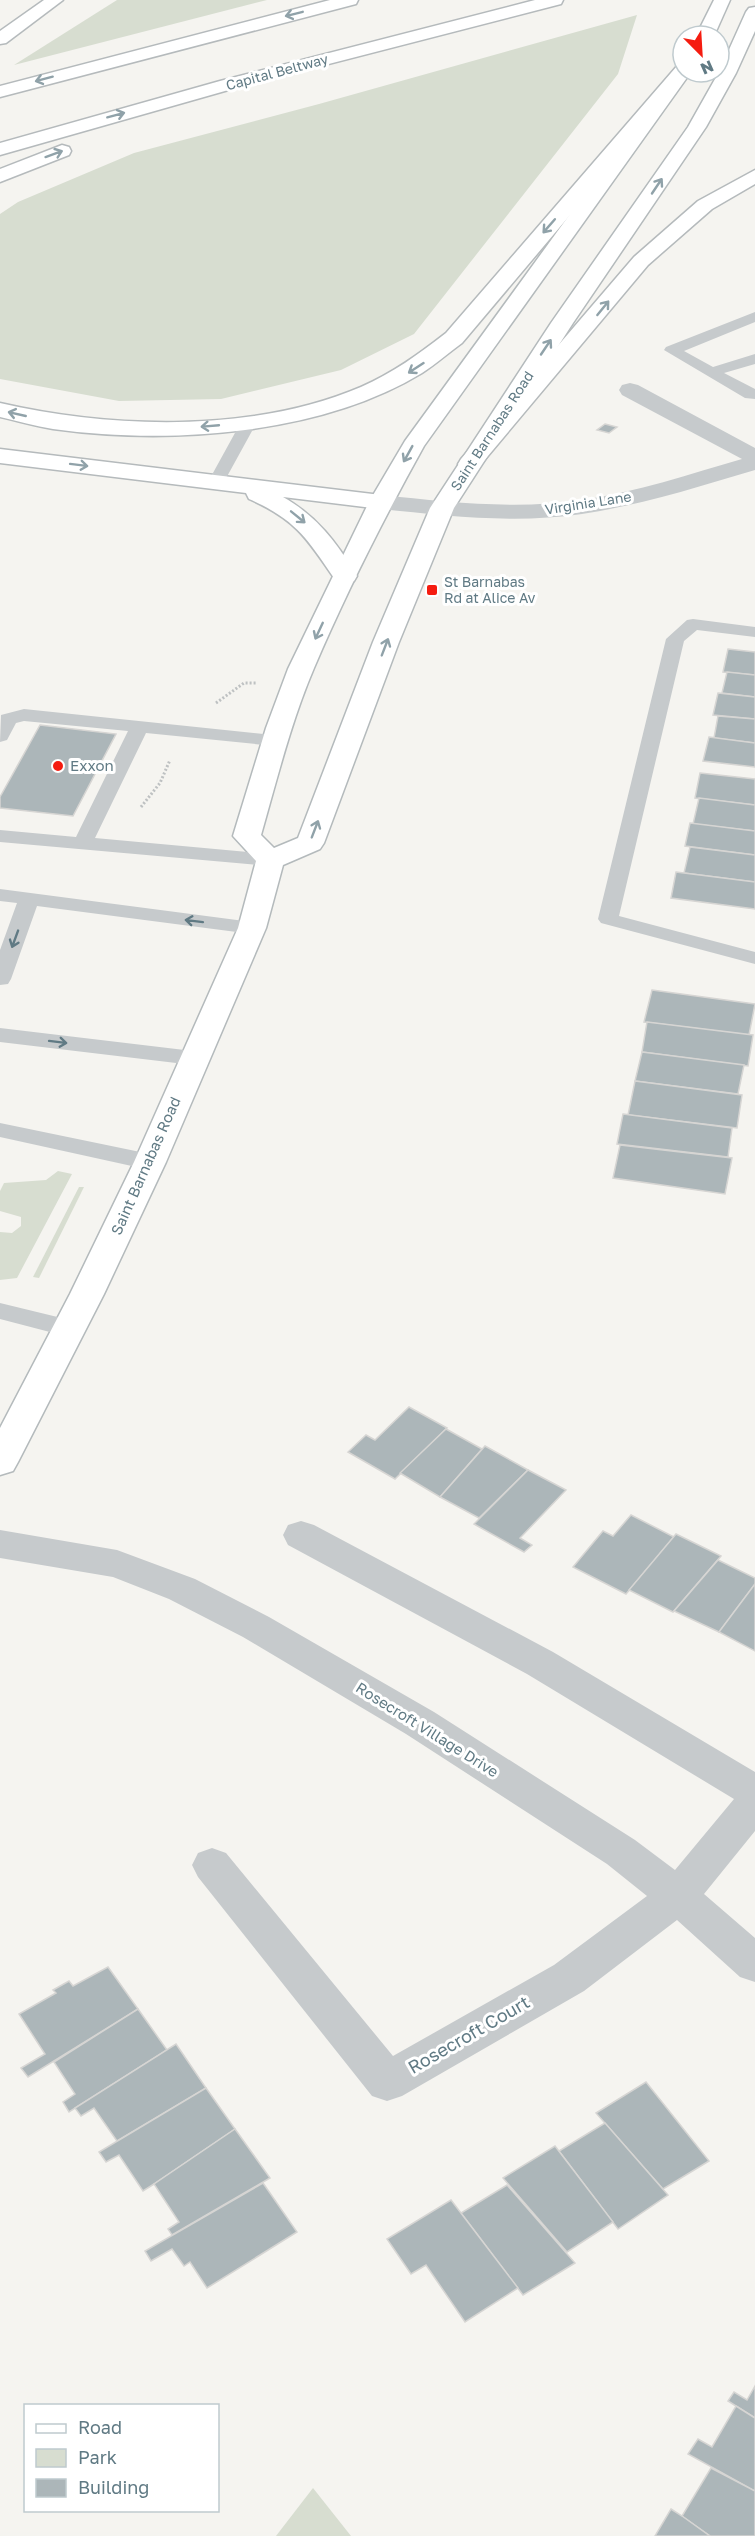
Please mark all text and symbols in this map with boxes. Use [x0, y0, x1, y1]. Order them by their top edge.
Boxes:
one-way arrow [284, 9, 303, 21]
north arrow [671, 24, 731, 84]
street label: Capital Beltway [224, 50, 330, 93]
text: N [697, 56, 717, 79]
one-way arrow [35, 74, 54, 86]
one-way arrow [107, 108, 126, 120]
one-way arrow [44, 147, 63, 158]
one-way arrow [651, 178, 663, 195]
one-way arrow [543, 218, 556, 234]
one-way arrow [596, 301, 609, 317]
one-way arrow [541, 339, 553, 356]
one-way arrow [409, 362, 425, 374]
street label: Saint Barnabas Road [447, 368, 537, 494]
one-way arrow [7, 407, 26, 419]
one-way arrow [201, 420, 221, 431]
one-way arrow [402, 445, 413, 463]
one-way arrow [69, 460, 88, 471]
street label: Virginia Lane [543, 487, 632, 518]
one-way arrow [290, 511, 306, 524]
place label: St Barnabas Rd at Alice Av [444, 573, 535, 606]
marker: St Barnabas Rd at Alice Av [425, 583, 439, 597]
one-way arrow [312, 621, 324, 639]
one-way arrow [380, 638, 391, 656]
place label: Exxon [70, 756, 114, 774]
marker: Exxon [51, 759, 65, 773]
one-way arrow [311, 820, 322, 839]
one-way arrow [185, 915, 204, 926]
one-way arrow [8, 929, 19, 948]
one-way arrow [48, 1036, 68, 1047]
street label: Saint Barnabas Road [107, 1094, 184, 1237]
street label: Rosecroft Village Drive [353, 1678, 502, 1781]
street label: Rosecroft Court [404, 1990, 533, 2078]
legend [24, 2404, 219, 2512]
text: Road [78, 2416, 122, 2438]
text: Park [78, 2446, 117, 2468]
text: Building [78, 2476, 149, 2498]

